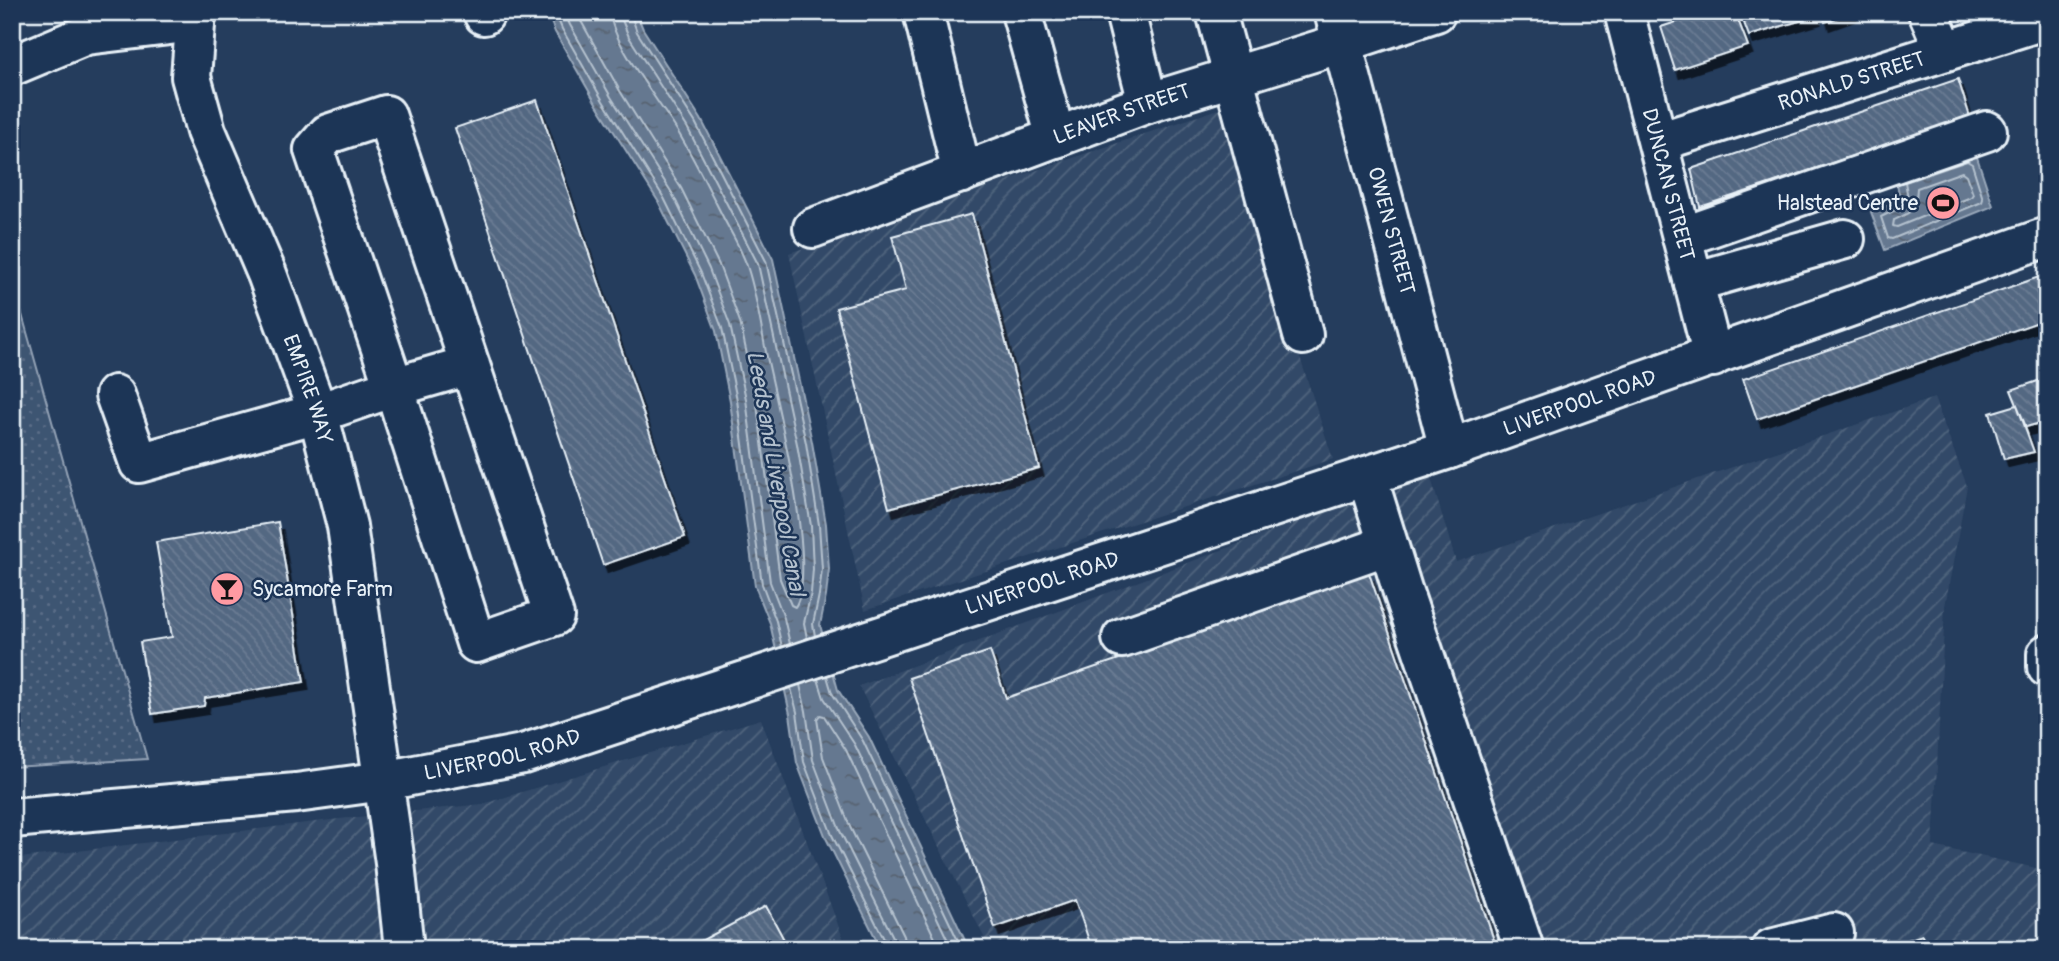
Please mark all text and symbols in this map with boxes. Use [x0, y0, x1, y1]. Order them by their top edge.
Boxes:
street label: RONALD STREET [1775, 45, 1929, 117]
street label: LEAVER STREET [1049, 77, 1194, 151]
street label: DUNCAN STREET [1636, 105, 1701, 264]
street label: OWEN STREET [1362, 164, 1421, 298]
sports icon: Halstead Centre [1924, 184, 1962, 222]
place label: Halstead Centre [1777, 190, 1919, 217]
street label: EMPIRE WAY [277, 331, 339, 446]
water label: Leeds and Liverpool Canal [740, 348, 812, 600]
street label: LIVERPOOL ROAD [1499, 363, 1660, 442]
street label: LIVERPOOL ROAD [962, 545, 1123, 621]
bar icon: Sycamore Farm [208, 570, 246, 608]
place label: Sycamore Farm [252, 576, 393, 603]
street label: LIVERPOOL ROAD [422, 722, 584, 786]

